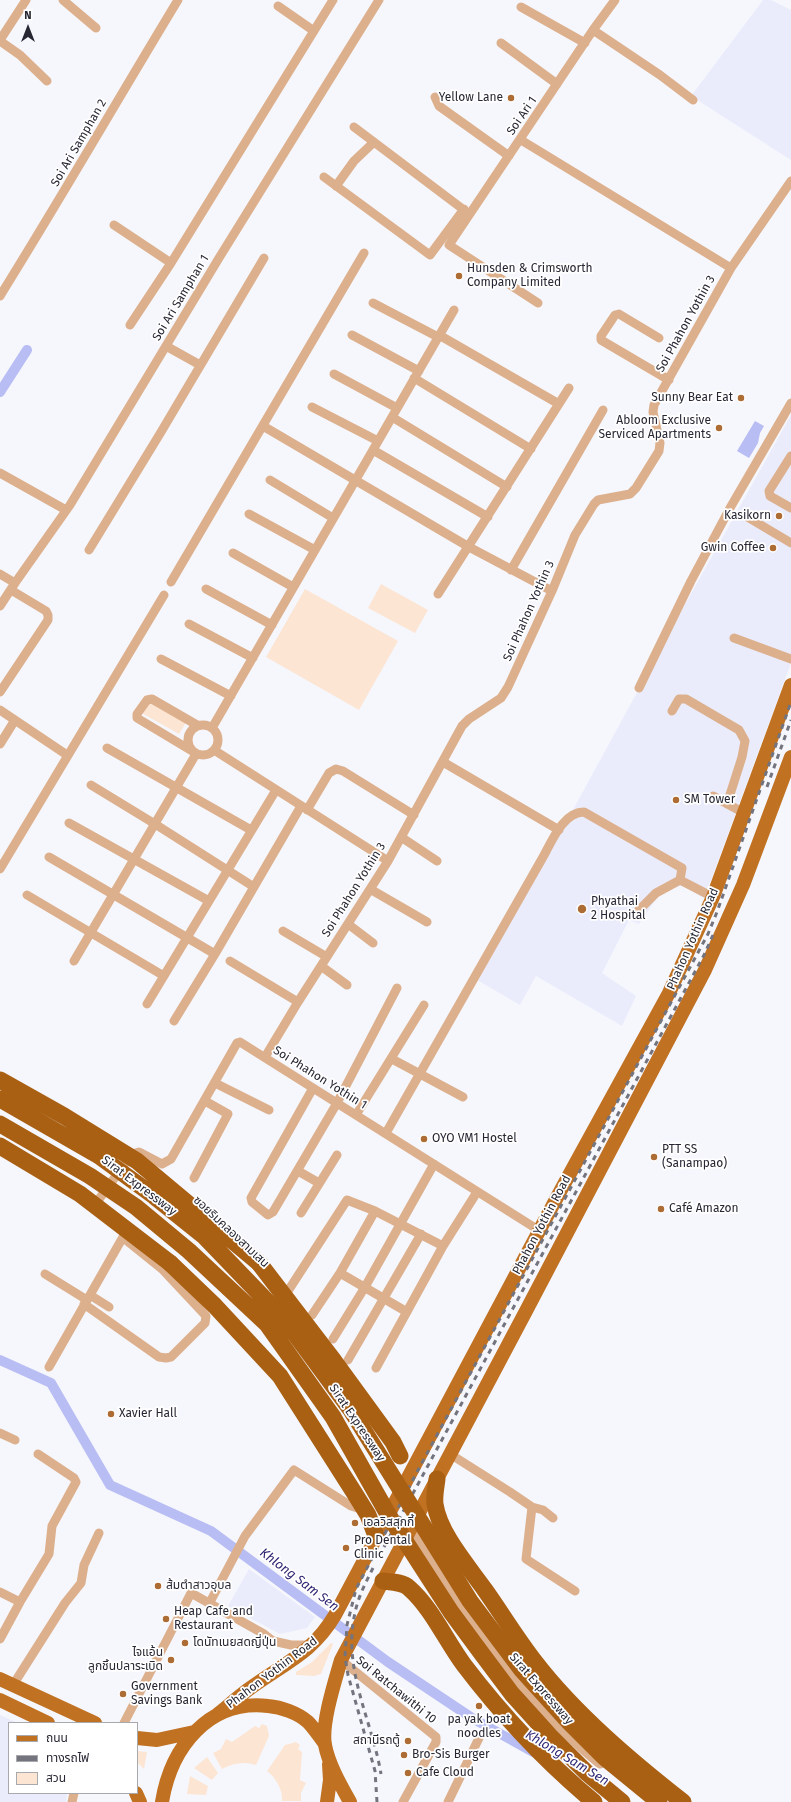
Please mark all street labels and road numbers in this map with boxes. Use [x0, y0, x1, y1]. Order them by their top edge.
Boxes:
street label: Soi Ari 1 [504, 94, 540, 138]
street label: Soi Ari Samphan 2 [48, 97, 110, 189]
street label: Soi Ari Samphan 1 [150, 252, 212, 344]
street label: Soi Phahon Yothin 3 [653, 273, 719, 375]
street label: Soi Phahon Yothin 3 [500, 559, 558, 663]
street label: Soi Phahon Yothin 3 [319, 840, 389, 940]
street label: Phahon Yothin Road [664, 886, 722, 992]
street label: Soi Phahon Yothin 1 [271, 1043, 369, 1113]
street label: Sirat Expressway [99, 1153, 179, 1219]
street label: Phahon Yothin Road [510, 1173, 574, 1277]
street label: ซอยริมคลองสามเสน [190, 1193, 272, 1271]
street label: Sirat Expressway [326, 1382, 388, 1464]
street label: Phahon Yothin Road [224, 1634, 320, 1712]
street label: Sirat Expressway [506, 1650, 576, 1728]
street label: Soi Ratchawithi 10 [353, 1653, 439, 1727]

